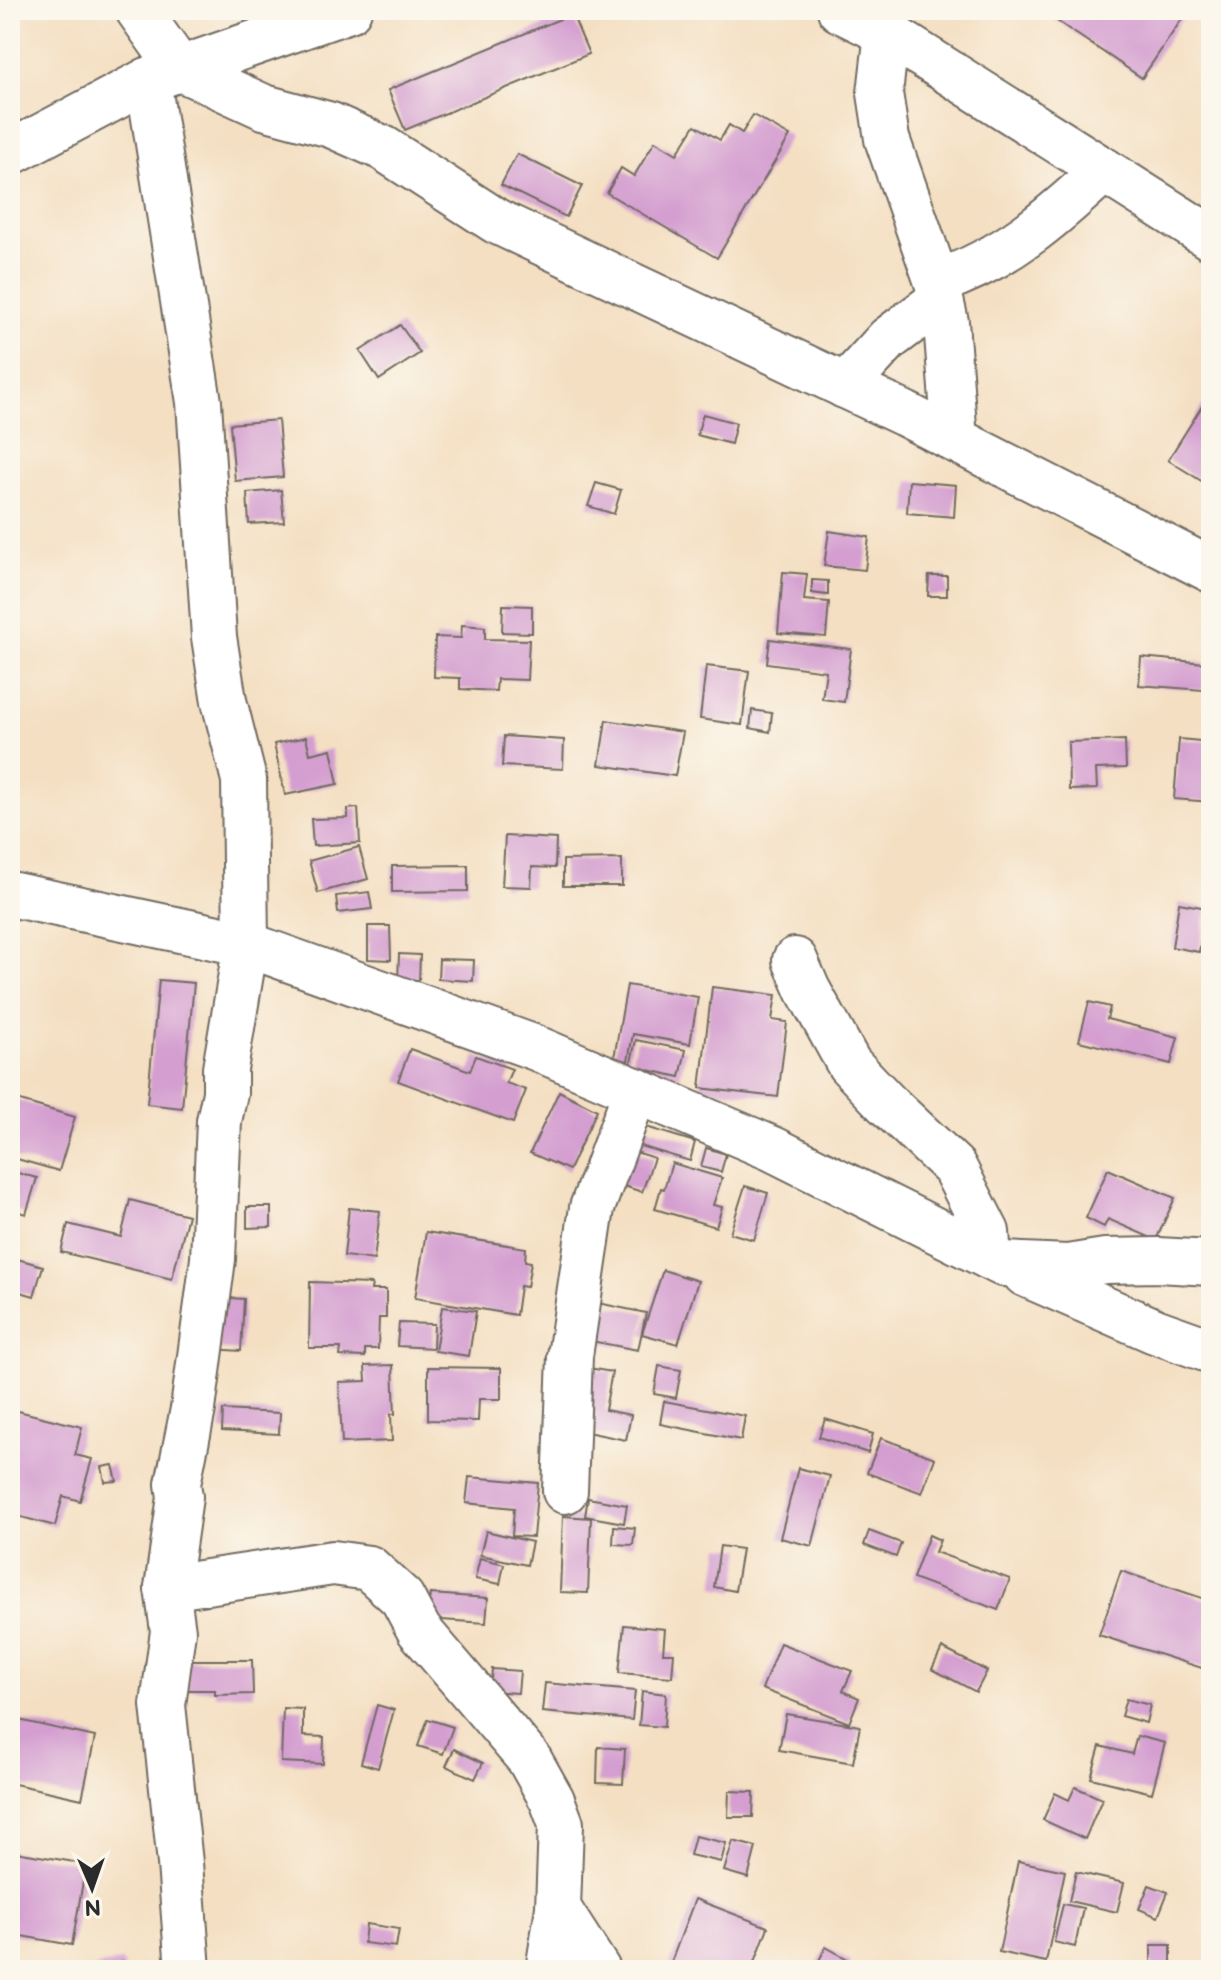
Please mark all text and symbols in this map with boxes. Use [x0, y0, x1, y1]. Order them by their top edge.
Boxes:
north arrow [52, 1848, 132, 1928]
text: N [84, 1893, 101, 1920]

